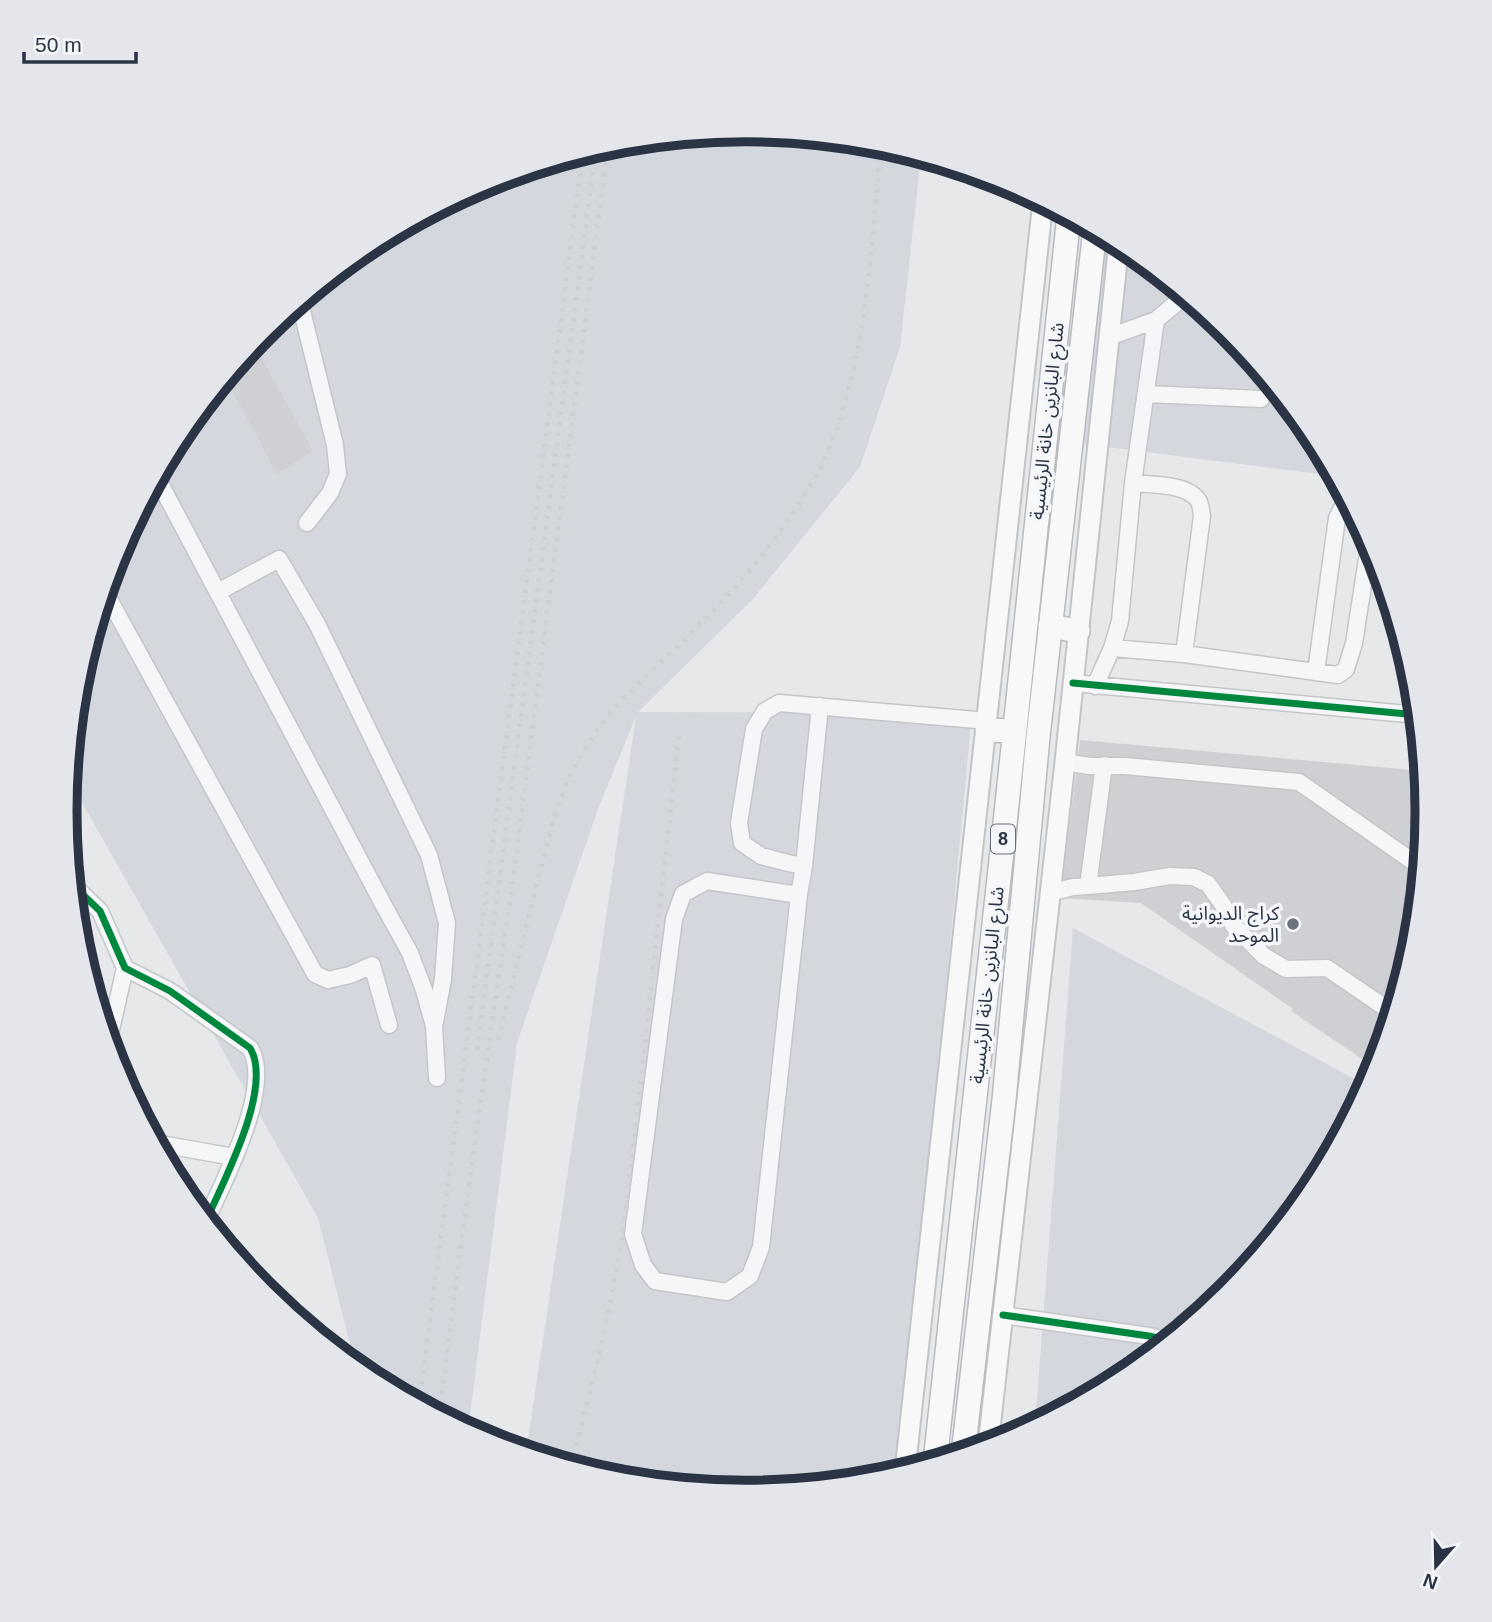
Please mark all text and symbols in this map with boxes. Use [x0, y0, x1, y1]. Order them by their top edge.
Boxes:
scale bar [24, 21, 136, 65]
text: 50 m [35, 33, 82, 56]
street label: شارع البانزين خانة الرئيسية [1026, 321, 1071, 521]
road number: 8 [991, 824, 1015, 854]
street label: شارع البانزين خانة الرئيسية [966, 885, 1011, 1085]
place label: كراج الديوانية الموحد [1182, 903, 1280, 947]
marker: كراج الديوانية الموحد [1285, 916, 1301, 932]
north arrow [1401, 1531, 1471, 1601]
text: N [1420, 1569, 1440, 1594]

